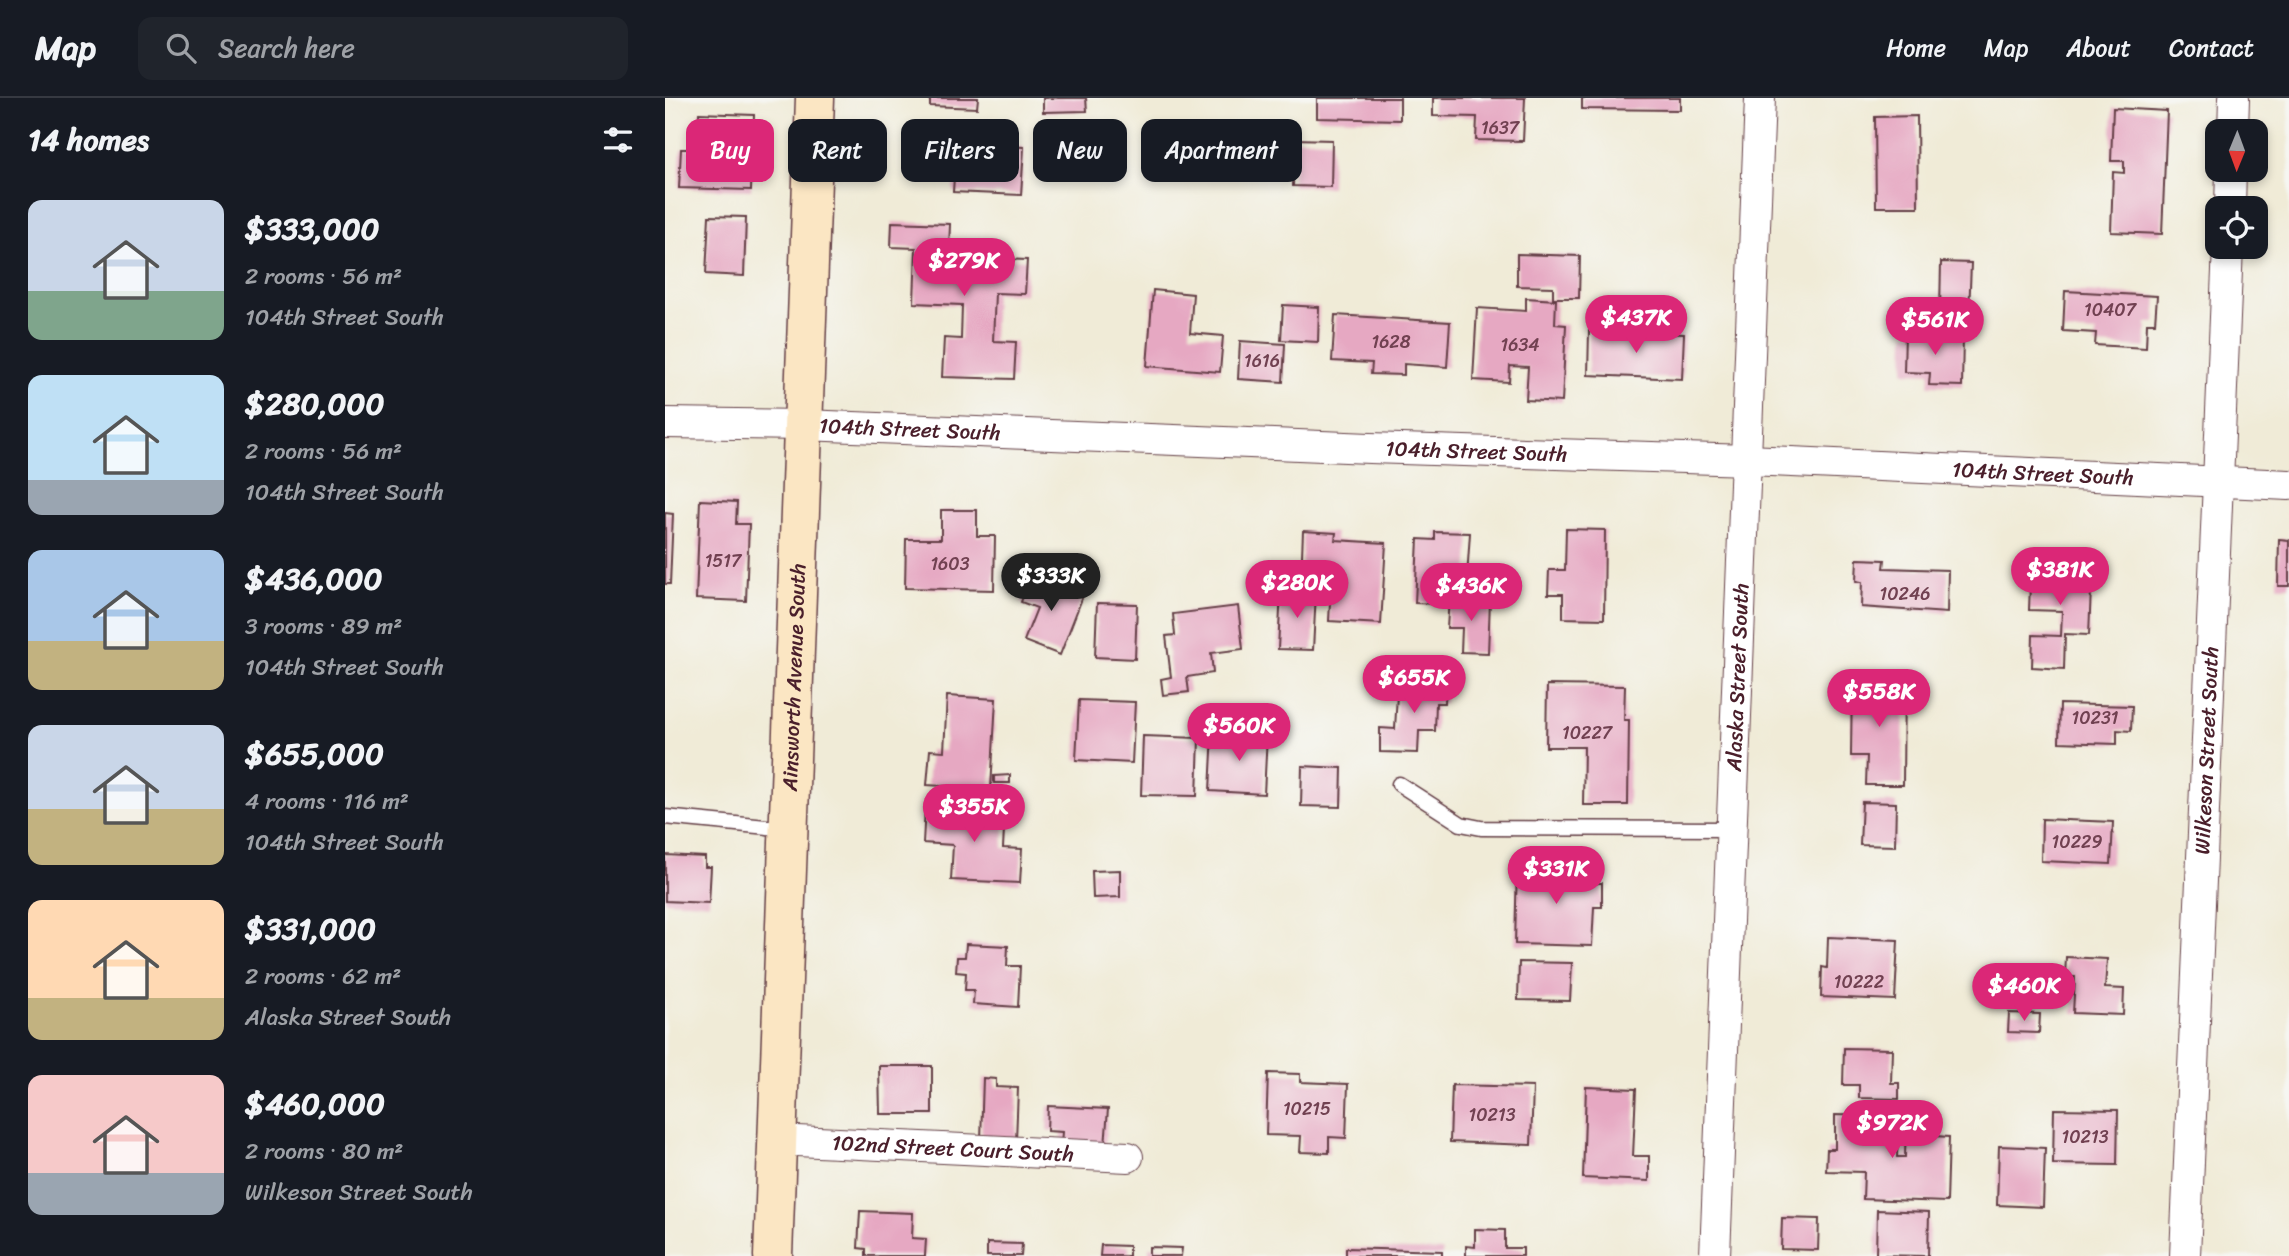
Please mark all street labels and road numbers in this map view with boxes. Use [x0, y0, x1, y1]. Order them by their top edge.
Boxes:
street label: 104th Street South [818, 407, 1002, 452]
street label: 104th Street South [1385, 430, 1568, 473]
street label: 104th Street South [1951, 450, 2135, 497]
street label: Ainsworth Avenue South [771, 563, 817, 793]
street label: Alaska Street South [1715, 583, 1760, 773]
street label: Wilkeson Street South [2183, 646, 2230, 855]
street label: 102nd Street Court South [831, 1124, 1075, 1173]

